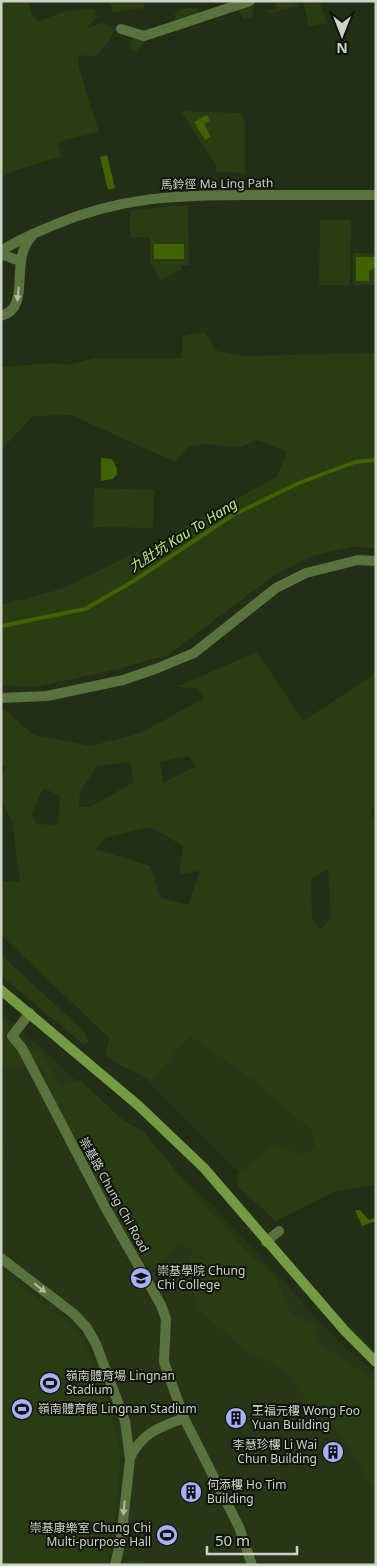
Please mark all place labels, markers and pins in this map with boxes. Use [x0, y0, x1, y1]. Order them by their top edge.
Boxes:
place label: 崇基學院 Chung Chi College [157, 1262, 245, 1293]
school or university icon: 崇基學院 Chung Chi College [129, 1266, 153, 1290]
place label: 嶺南體育場 Lingnan Stadium [66, 1367, 175, 1398]
sports icon: 嶺南體育場 Lingnan Stadium [38, 1371, 62, 1395]
sports icon: 嶺南體育館 Lingnan Stadium [10, 1397, 34, 1421]
place label: 嶺南體育館 Lingnan Stadium [38, 1400, 197, 1417]
place label: 王福元樓 Wong Foo Yuan Building [252, 1402, 360, 1433]
building icon: 王福元樓 Wong Foo Yuan Building [224, 1406, 248, 1430]
place label: 李慧珍樓 Li Wai Chun Building [233, 1436, 317, 1467]
building icon: 李慧珍樓 Li Wai Chun Building [321, 1440, 345, 1464]
place label: 何添樓 Ho Tim Building [207, 1476, 286, 1507]
building icon: 何添樓 Ho Tim Building [179, 1480, 203, 1504]
place label: 崇基康樂室 Chung Chi Multi-purpose Hall [29, 1519, 151, 1550]
sports icon: 崇基康樂室 Chung Chi Multi-purpose Hall [155, 1523, 179, 1547]

